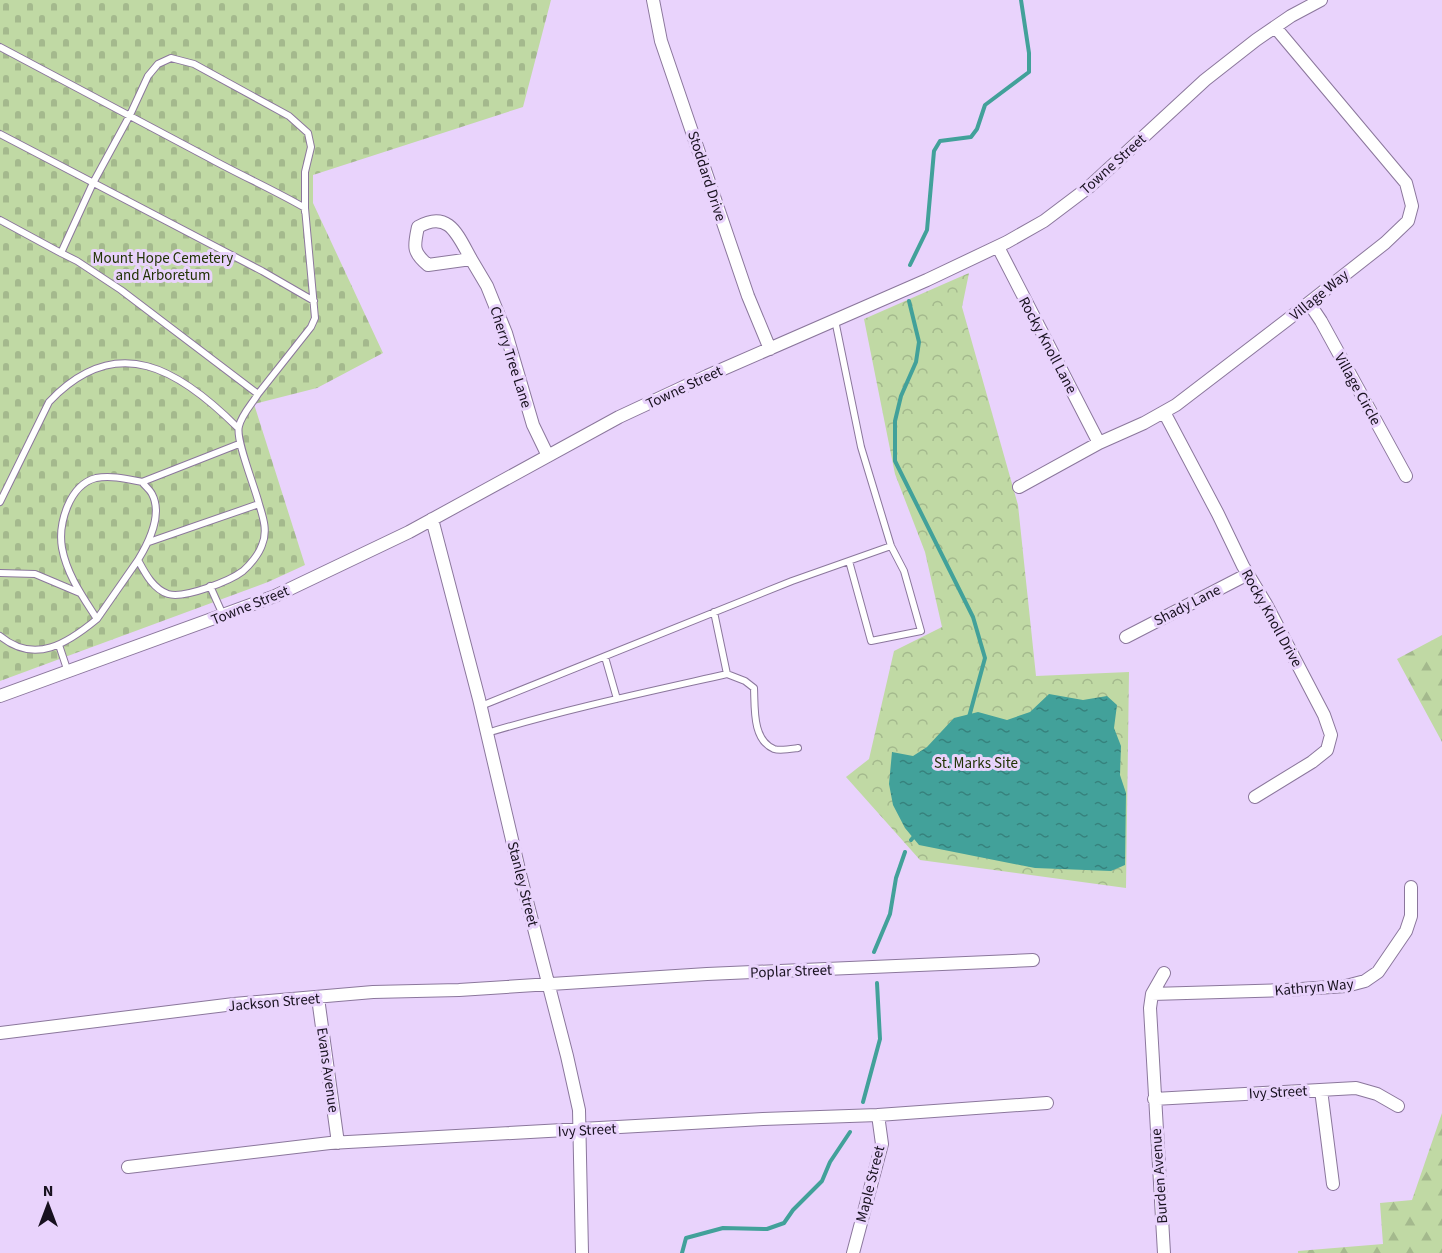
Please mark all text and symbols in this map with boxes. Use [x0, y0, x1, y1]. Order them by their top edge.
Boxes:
street label: Stoddard Drive [682, 128, 731, 224]
street label: Towne Street [1076, 129, 1151, 200]
park label: Mount Hope Cemetery and Arboretum [93, 248, 233, 286]
street label: Village Way [1285, 265, 1353, 326]
street label: Rocky Knoll Lane [1013, 293, 1082, 397]
street label: Cherry Tree Lane [484, 304, 537, 411]
street label: Village Circle [1329, 349, 1386, 429]
street label: Towne Street [643, 361, 726, 414]
street label: Rocky Knoll Drive [1236, 565, 1307, 671]
street label: Towne Street [208, 580, 292, 631]
street label: Shady Lane [1150, 580, 1224, 631]
park label: St. Marks Site [934, 753, 1018, 774]
street label: Stanley Street [502, 839, 543, 929]
street label: Poplar Street [750, 960, 832, 983]
street label: Kathryn Way [1274, 974, 1354, 1001]
street label: Jackson Street [227, 988, 321, 1017]
street label: Evans Avenue [311, 1026, 344, 1114]
street label: Ivy Street [1248, 1080, 1308, 1105]
street label: Ivy Street [557, 1118, 617, 1143]
street label: Burden Avenue [1146, 1128, 1173, 1224]
street label: Maple Street [851, 1143, 890, 1225]
north arrow [18, 1175, 78, 1235]
text: N [43, 1180, 53, 1202]

